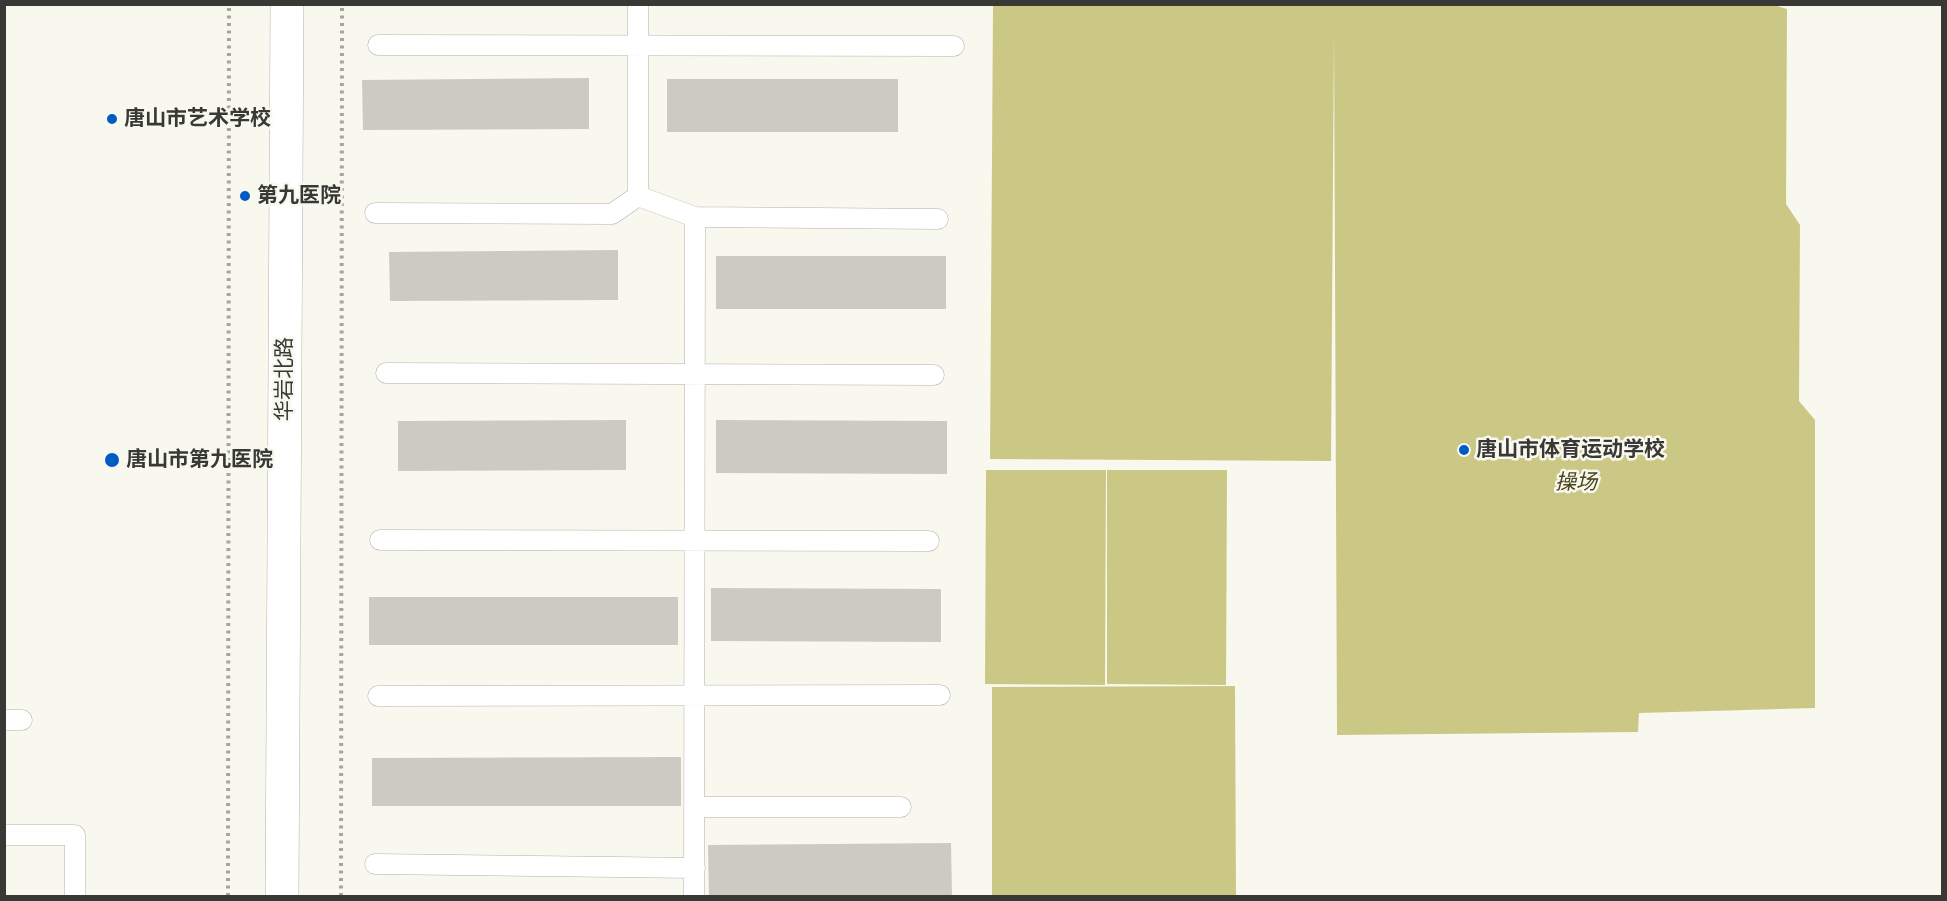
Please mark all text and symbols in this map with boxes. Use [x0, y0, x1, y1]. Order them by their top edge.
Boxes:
place label: 唐山市艺术学校 [124, 106, 271, 132]
marker: 唐山市艺术学校 [105, 112, 119, 126]
place label: 第九医院 [257, 183, 341, 209]
marker: 第九医院 [238, 189, 252, 203]
street label: 华岩北路 [272, 337, 298, 421]
place label: 唐山市体育运动学校 [1476, 437, 1665, 463]
marker: 唐山市体育运动学校 [1457, 443, 1471, 457]
place label: 唐山市第九医院 [126, 447, 273, 473]
marker: 唐山市第九医院 [103, 451, 121, 469]
park label: 操场 [1555, 470, 1597, 496]

